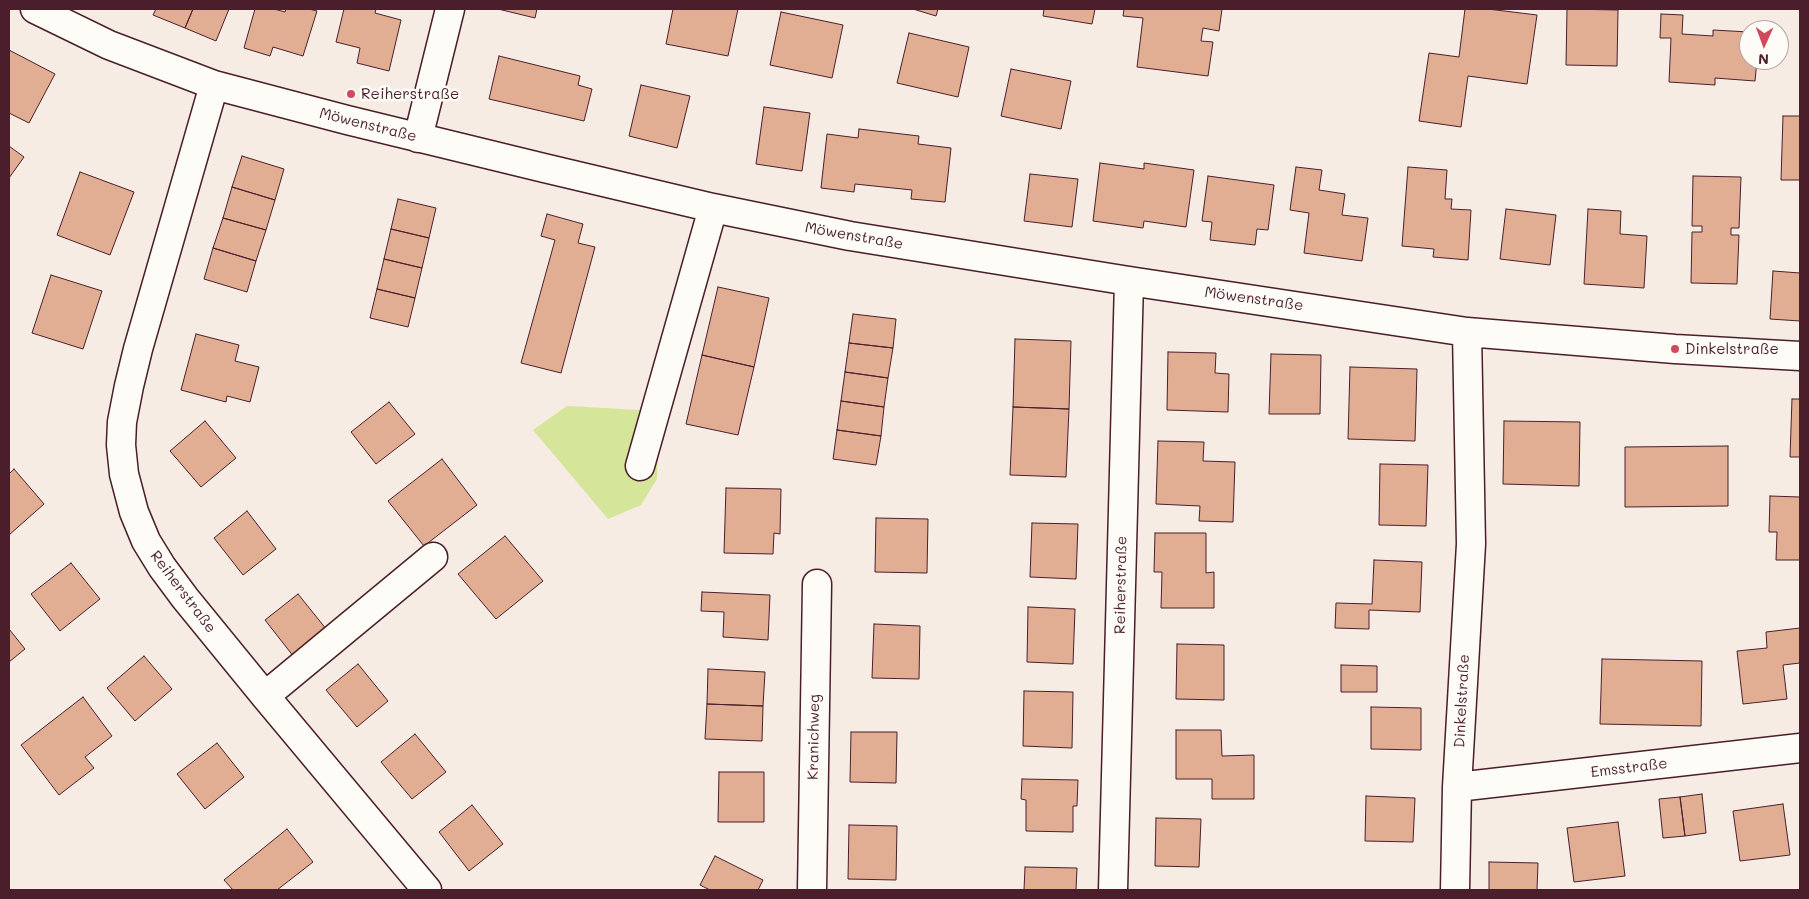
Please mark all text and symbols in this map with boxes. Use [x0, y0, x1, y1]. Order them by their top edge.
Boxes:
north arrow [1739, 20, 1789, 70]
text: N [1758, 50, 1769, 69]
place label: Reiherstraße [361, 85, 459, 103]
marker: Reiherstraße [345, 88, 357, 100]
street label: Möwenstraße [317, 104, 419, 146]
street label: Möwenstraße [803, 218, 905, 254]
street label: Möwenstraße [1203, 283, 1305, 315]
place label: Dinkelstraße [1685, 340, 1779, 358]
marker: Dinkelstraße [1669, 343, 1681, 355]
street label: Reiherstraße [1111, 536, 1131, 634]
street label: Reiherstraße [146, 547, 220, 637]
street label: Dinkelstraße [1451, 654, 1473, 748]
street label: Kranichweg [804, 694, 824, 780]
street label: Emsstraße [1589, 754, 1669, 782]

